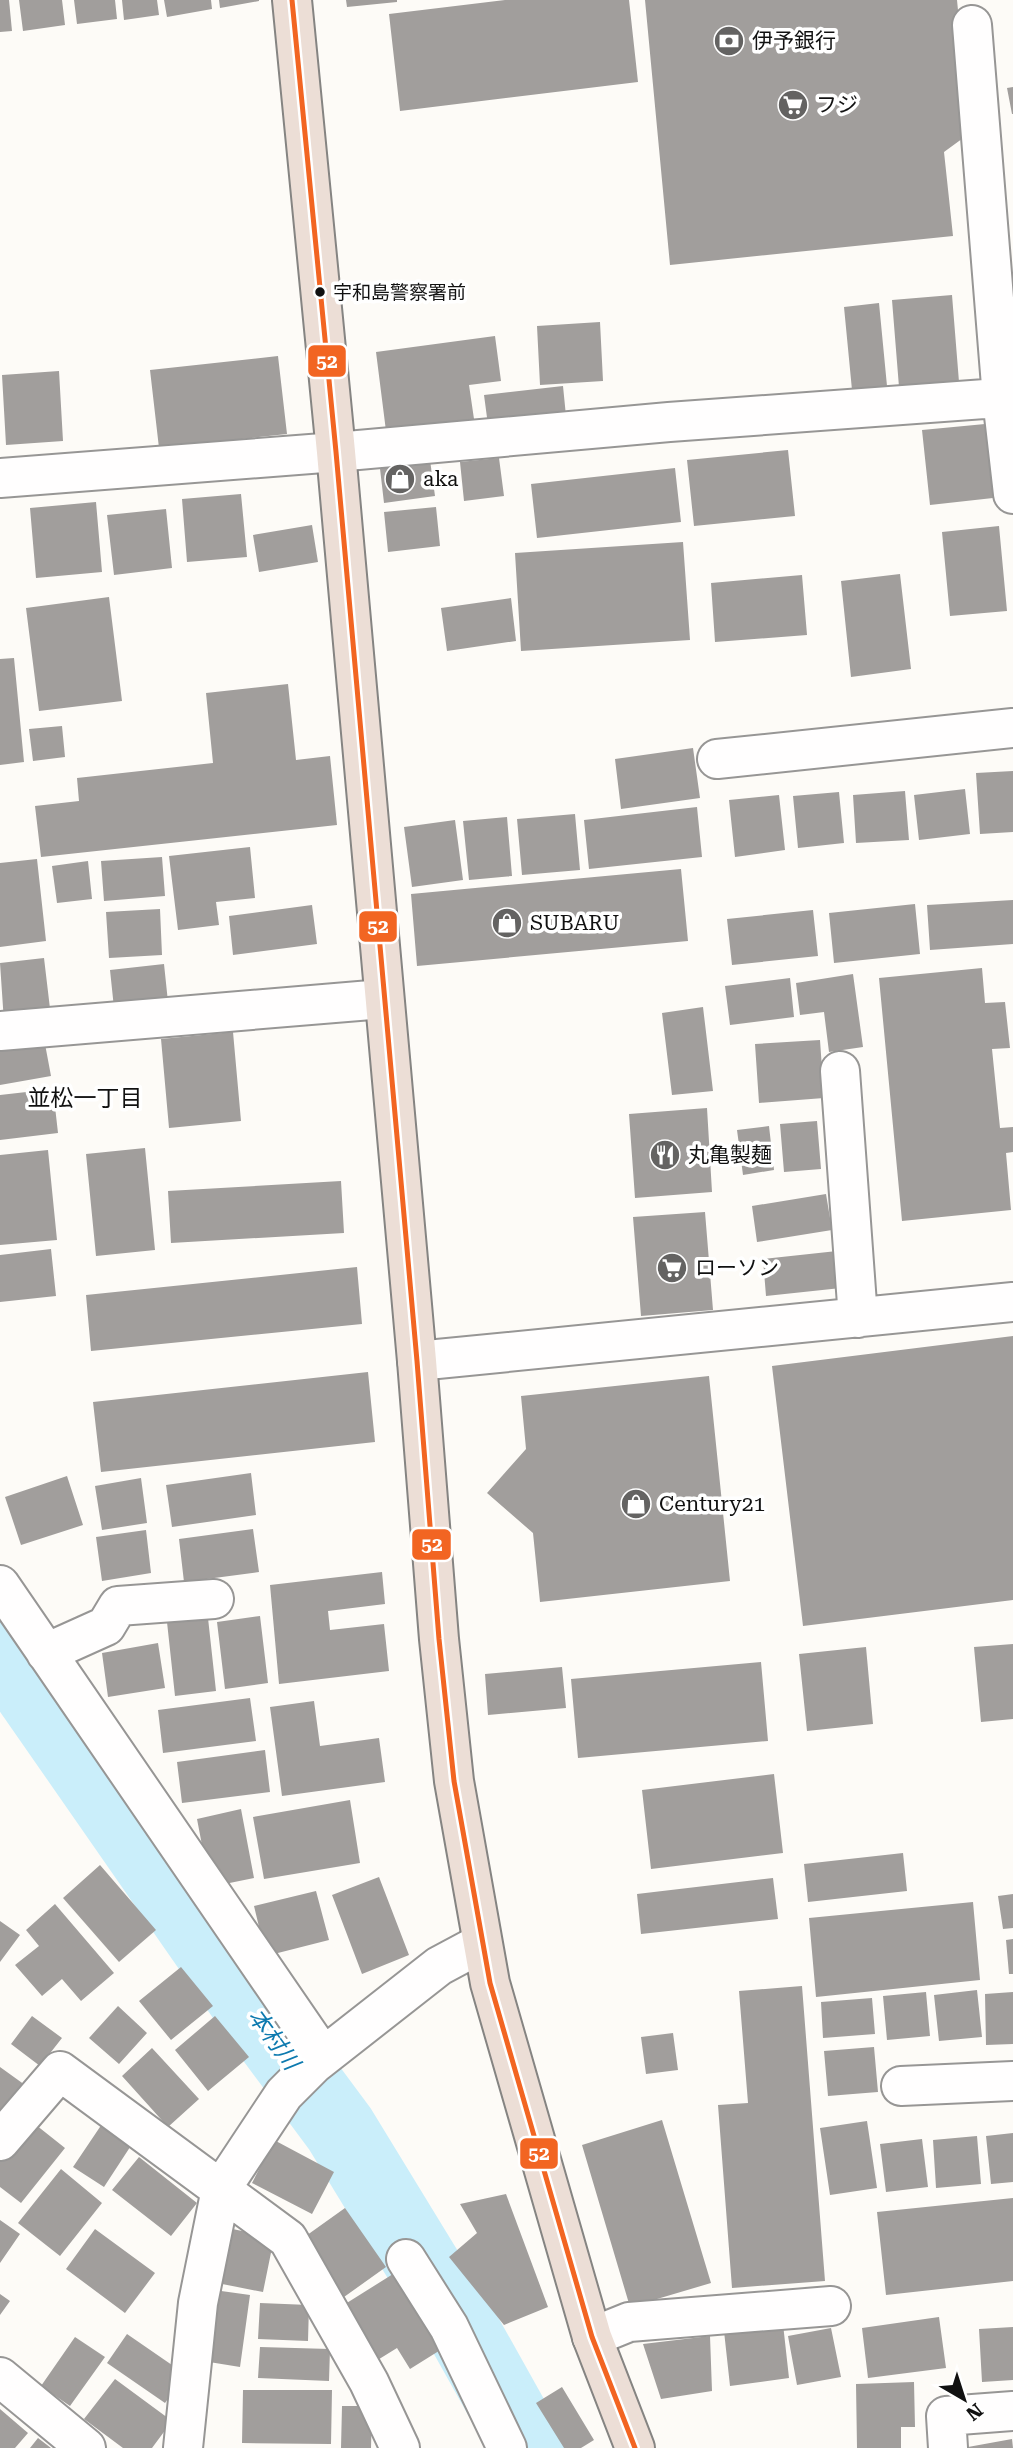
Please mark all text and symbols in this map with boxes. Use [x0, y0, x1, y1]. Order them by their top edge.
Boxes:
bank icon: 伊予銀行 [712, 24, 746, 58]
place label: 伊予銀行 [752, 29, 836, 53]
supermarket icon: フジ [776, 88, 810, 122]
place label: フジ [816, 93, 858, 117]
place label: 宇和島警察署前 [333, 281, 466, 304]
marker: 宇和島警察署前 [313, 285, 327, 299]
line badge: 52 [307, 344, 347, 378]
text: 52 [316, 350, 338, 373]
shop icon: aka [383, 462, 417, 496]
place label: aka [423, 467, 459, 491]
shop icon: SUBARU [490, 906, 524, 940]
line badge: 52 [358, 910, 398, 943]
place label: SUBARU [530, 911, 620, 935]
text: 52 [367, 915, 389, 938]
district label: 並松一丁目 [28, 1085, 143, 1112]
restaurant icon: 丸亀製麺 [648, 1138, 682, 1172]
place label: 丸亀製麺 [688, 1143, 772, 1167]
supermarket icon: ローソン [655, 1251, 689, 1285]
place label: ローソン [695, 1256, 779, 1280]
shop icon: Century21 [619, 1487, 653, 1521]
place label: Century21 [659, 1492, 765, 1516]
line badge: 52 [411, 1528, 452, 1561]
text: 52 [421, 1533, 443, 1556]
water label: 本村川 [242, 2003, 307, 2078]
line badge: 52 [519, 2137, 559, 2170]
text: 52 [528, 2142, 550, 2165]
north arrow [929, 2364, 999, 2434]
text: N [961, 2398, 987, 2426]

